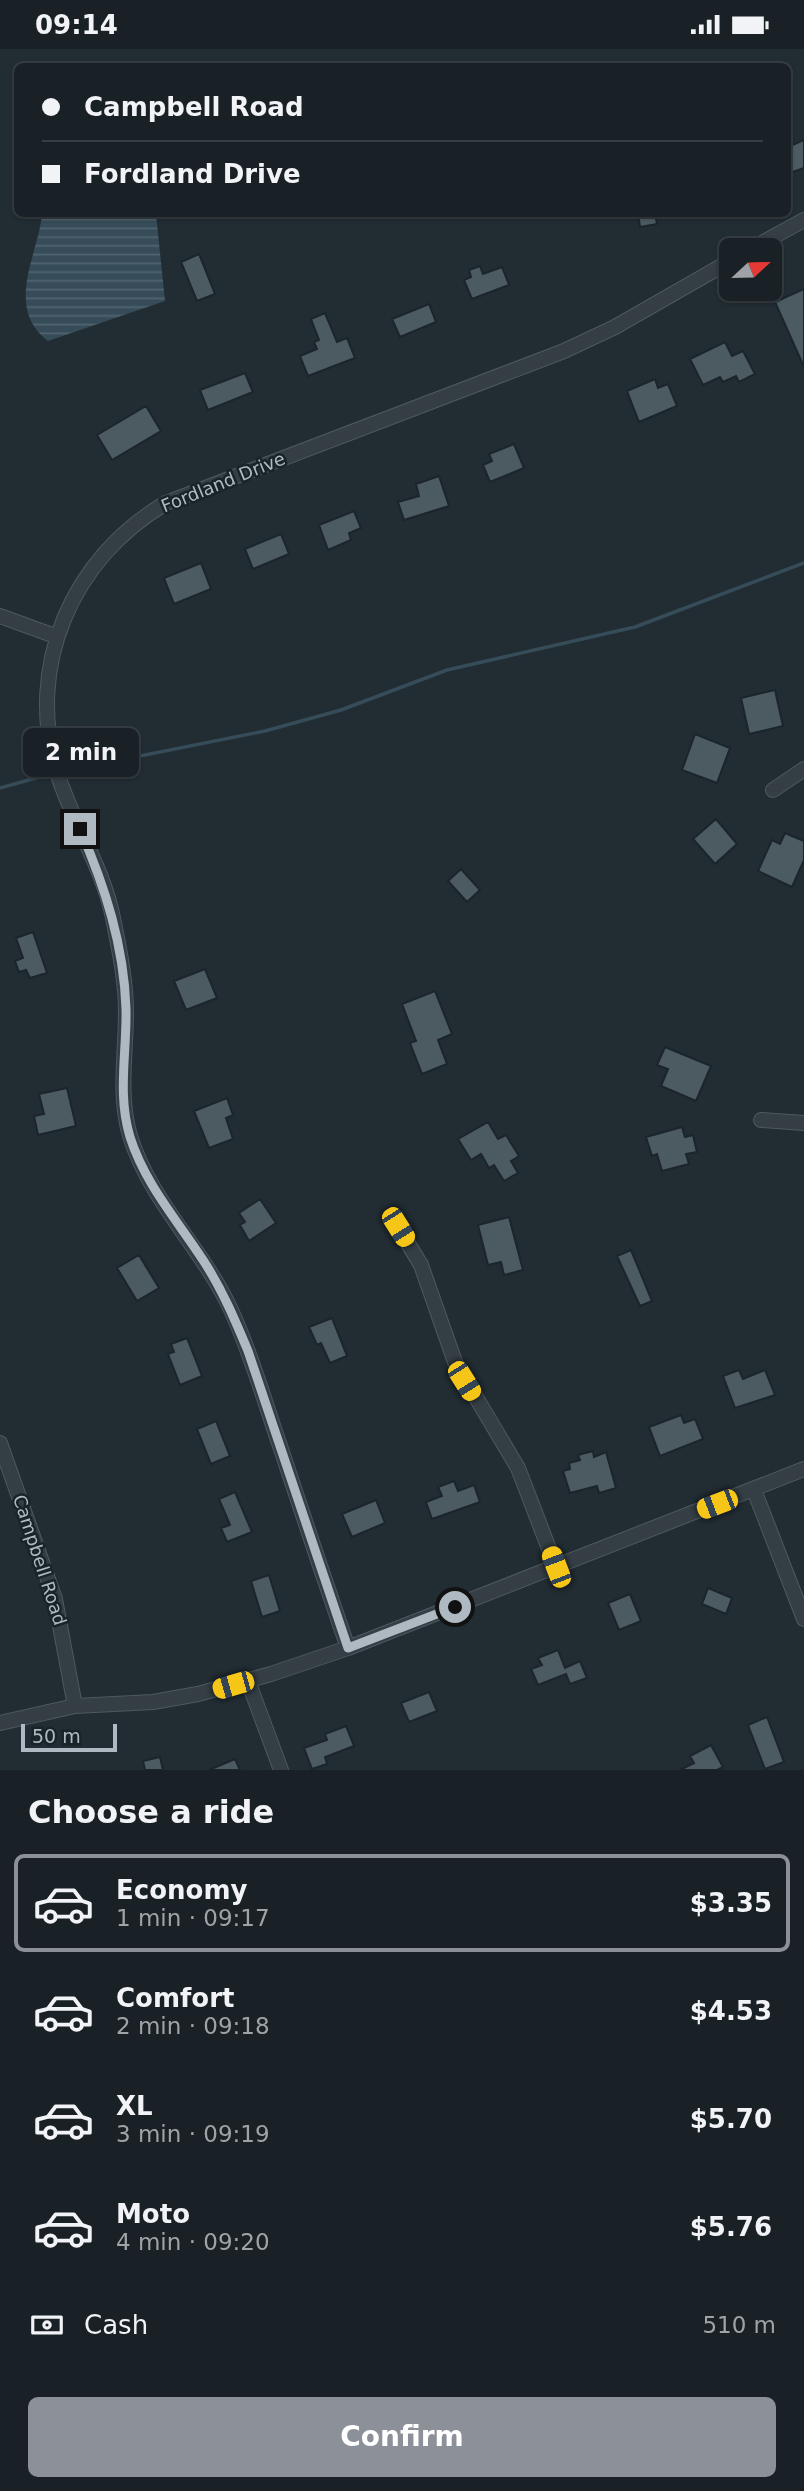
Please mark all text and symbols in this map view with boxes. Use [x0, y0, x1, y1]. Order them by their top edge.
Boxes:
text: 09:14 [35, 10, 118, 40]
text: Campbell Road [84, 92, 304, 122]
text: Fordland Drive [84, 159, 301, 189]
north arrow [719, 238, 782, 301]
map controls [719, 238, 782, 301]
street label: Fordland Drive [158, 448, 288, 516]
callout: 2 min [22, 727, 138, 777]
text: 2 min [45, 739, 117, 765]
route end [64, 813, 96, 845]
car [378, 1204, 419, 1250]
car [444, 1358, 485, 1404]
car [694, 1487, 741, 1521]
street label: Campbell Road [9, 1492, 71, 1628]
car [539, 1544, 574, 1590]
route start [439, 1591, 471, 1623]
car [210, 1669, 257, 1701]
scale bar [21, 1721, 117, 1753]
text: 50 m [32, 1725, 81, 1747]
text: Choose a ride [28, 1793, 274, 1831]
icon: car [32, 1872, 95, 1935]
text: Economy [116, 1875, 247, 1905]
text: $3.35 [690, 1888, 772, 1918]
text: 1 min · 09:17 [116, 1905, 270, 1931]
icon: car [32, 1980, 95, 2043]
text: Comfort [116, 1983, 234, 2013]
text: $4.53 [690, 1996, 772, 2026]
text: 2 min · 09:18 [116, 2013, 270, 2039]
icon: car [32, 2088, 95, 2151]
text: XL [116, 2091, 153, 2121]
text: $5.70 [690, 2104, 772, 2134]
text: 3 min · 09:19 [116, 2121, 270, 2147]
icon: car [32, 2196, 95, 2259]
text: Moto [116, 2199, 190, 2229]
text: $5.76 [690, 2212, 772, 2242]
text: 4 min · 09:20 [116, 2229, 270, 2255]
icon: cash [28, 2306, 66, 2344]
text: Cash [84, 2310, 148, 2340]
text: 510 m [702, 2312, 776, 2338]
button: Confirm [28, 2397, 776, 2477]

